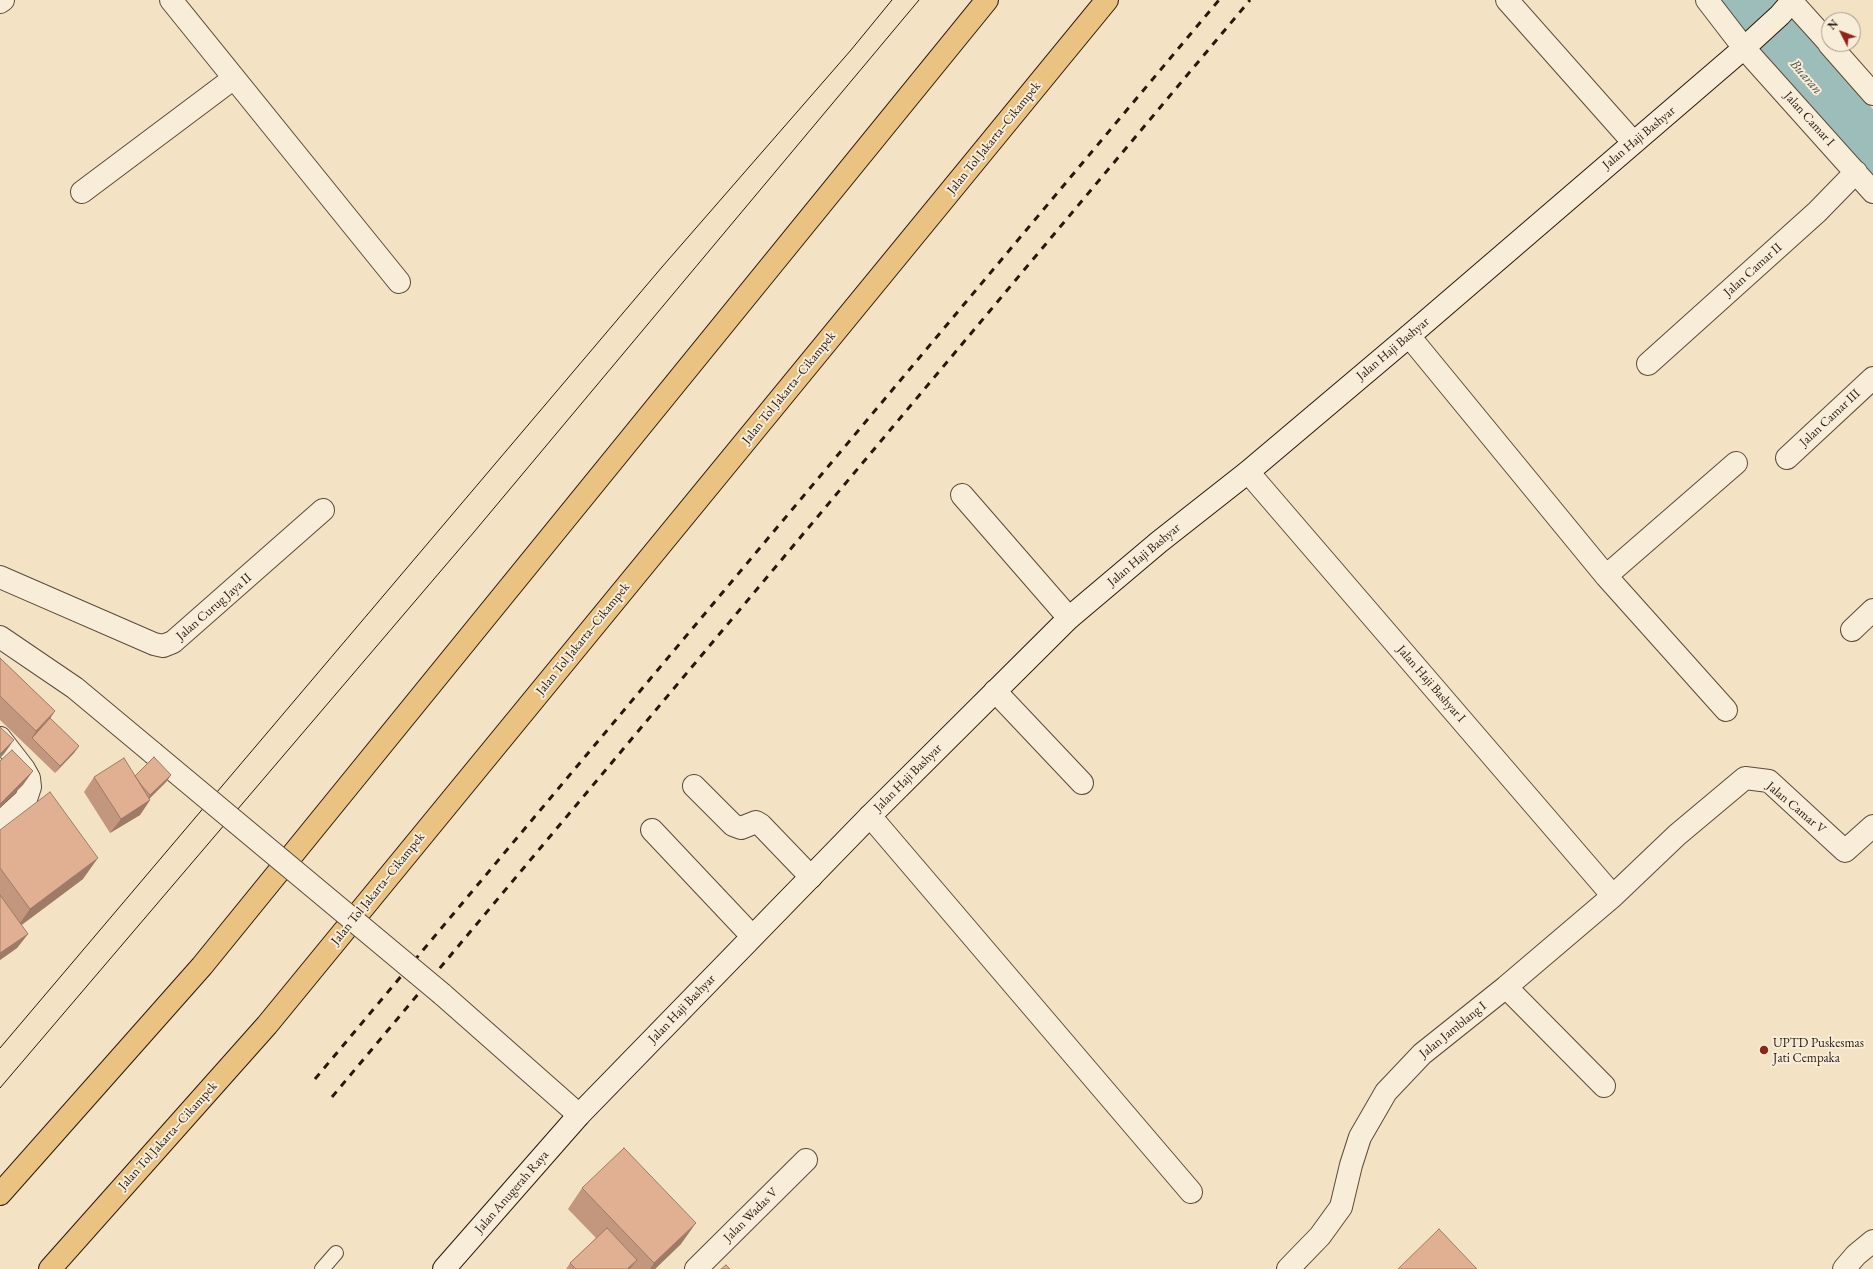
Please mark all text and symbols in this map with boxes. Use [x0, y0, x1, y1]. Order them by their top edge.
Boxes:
north arrow [1821, 12, 1861, 52]
text: N [1825, 17, 1841, 33]
water label: Buaran [1786, 56, 1826, 98]
street label: Jalan Tol Jakarta–Cikampek [944, 79, 1044, 197]
street label: Jalan Camar I [1780, 88, 1838, 150]
street label: Jalan Haji Bashyar [1600, 103, 1678, 173]
street label: Jalan Camar II [1721, 240, 1785, 300]
street label: Jalan Haji Bashyar [1354, 314, 1432, 384]
street label: Jalan Tol Jakarta–Cikampek [739, 329, 839, 447]
street label: Jalan Camar III [1796, 386, 1864, 450]
street label: Jalan Haji Bashyar [1105, 520, 1183, 590]
street label: Jalan Curug Jaya II [173, 570, 255, 644]
street label: Jalan Tol Jakarta–Cikampek [533, 580, 633, 698]
street label: Jalan Haji Bashyar I [1393, 642, 1469, 726]
street label: Jalan Haji Bashyar [871, 741, 945, 815]
street label: Jalan Camar V [1763, 779, 1829, 837]
street label: Jalan Tol Jakarta–Cikampek [328, 830, 428, 948]
street label: Jalan Haji Bashyar [645, 971, 719, 1047]
street label: Jalan Jamblang I [1416, 998, 1490, 1062]
place label: UPTD Puskesmas Jati Cempaka [1773, 1035, 1864, 1066]
marker: UPTD Puskesmas Jati Cempaka [1758, 1044, 1770, 1056]
street label: Jalan Tol Jakarta–Cikampek [115, 1079, 221, 1193]
street label: Jalan Anugerah Raya [472, 1147, 552, 1237]
street label: Jalan Wadas V [721, 1185, 781, 1245]

